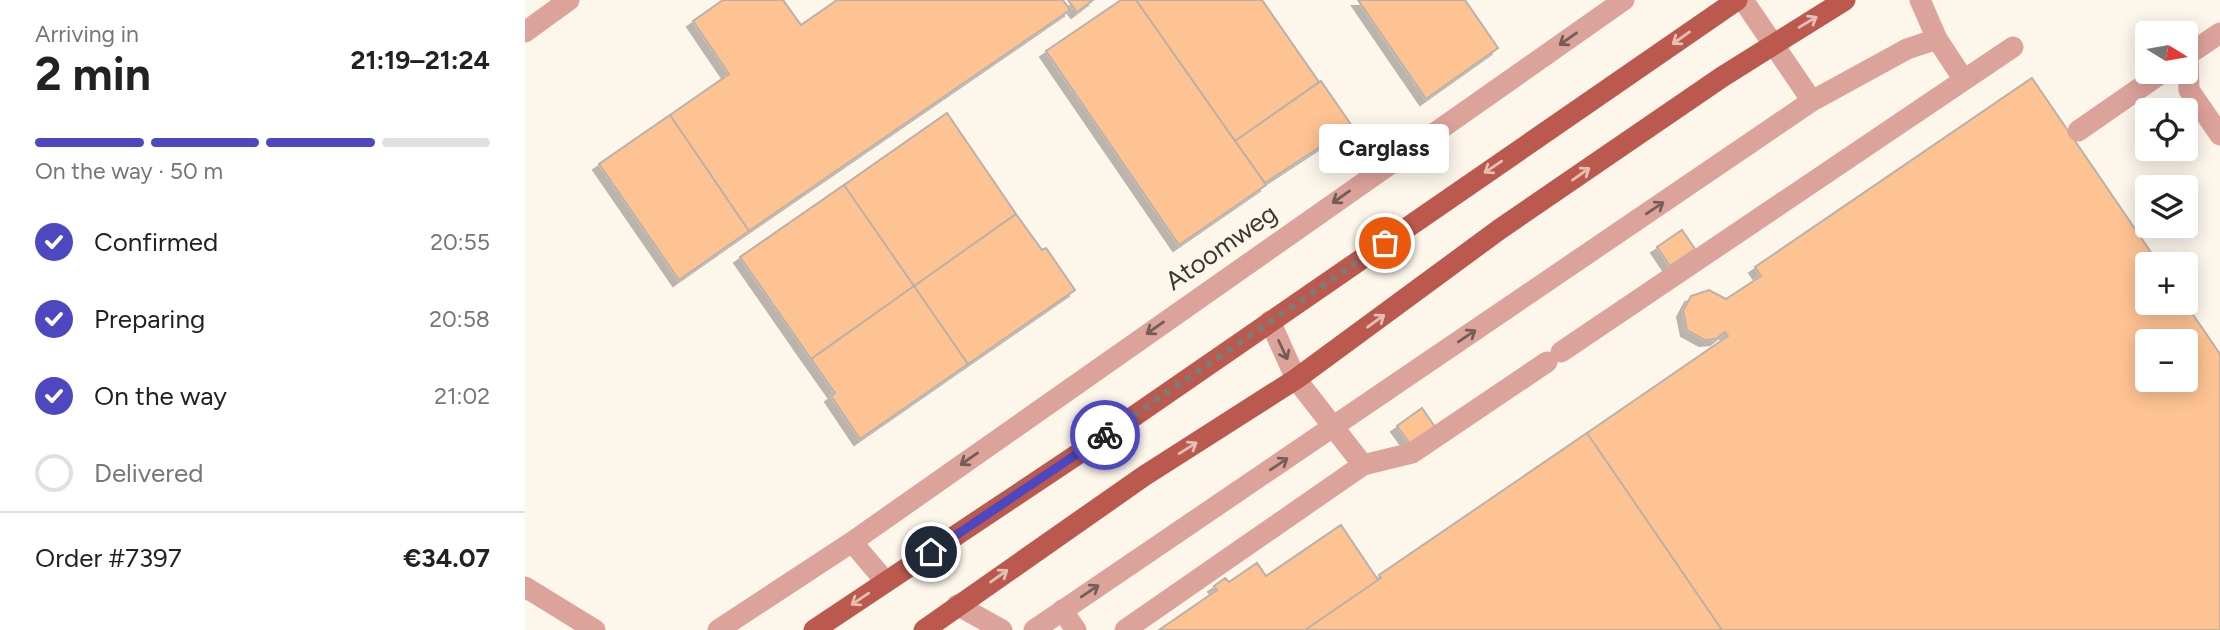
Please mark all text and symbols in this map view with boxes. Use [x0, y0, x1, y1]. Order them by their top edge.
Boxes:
one-way arrow [1798, 15, 1817, 30]
text: Arriving in [35, 20, 139, 48]
north arrow [2135, 21, 2198, 84]
map controls [2135, 21, 2198, 392]
one-way arrow [1672, 31, 1691, 45]
one-way arrow [1559, 32, 1578, 46]
text: 21:19–21:24 [350, 44, 490, 76]
text: 2 min [35, 46, 151, 102]
button: locate [2135, 98, 2198, 161]
callout: Carglass [1320, 124, 1450, 173]
text: Carglass [1339, 134, 1429, 162]
text: On the way · 50 m [35, 157, 223, 185]
one-way arrow [1484, 160, 1503, 174]
one-way arrow [1571, 167, 1590, 181]
button: layers [2135, 175, 2198, 238]
one-way arrow [1332, 190, 1351, 204]
street label: Atoomweg [1159, 197, 1283, 297]
one-way arrow [1645, 201, 1664, 215]
pin [1355, 213, 1415, 273]
icon: check [35, 223, 73, 261]
icon: bag [1366, 224, 1404, 262]
text: Confirmed [94, 226, 218, 258]
text: 20:55 [430, 228, 490, 256]
button: + [2135, 252, 2198, 315]
icon: check [35, 300, 73, 338]
text: Preparing [94, 303, 205, 335]
text: 20:58 [429, 305, 490, 333]
one-way arrow [1366, 313, 1385, 328]
one-way arrow [1146, 321, 1165, 335]
one-way arrow [1457, 329, 1476, 343]
button: − [2135, 329, 2198, 392]
one-way arrow [1277, 339, 1290, 360]
icon: check [35, 377, 73, 415]
text: On the way [94, 380, 227, 412]
text: 21:02 [434, 382, 490, 410]
courier [1070, 400, 1140, 470]
icon: bike [1086, 416, 1124, 454]
one-way arrow [1177, 441, 1197, 455]
one-way arrow [960, 452, 979, 466]
text: Delivered [94, 457, 203, 489]
one-way arrow [1269, 457, 1288, 471]
pin [901, 522, 961, 582]
icon: home [912, 533, 950, 571]
text: Order #7397 [35, 542, 182, 574]
text: €34.07 [403, 542, 490, 574]
one-way arrow [989, 569, 1008, 583]
one-way arrow [1080, 584, 1099, 598]
one-way arrow [851, 592, 870, 606]

